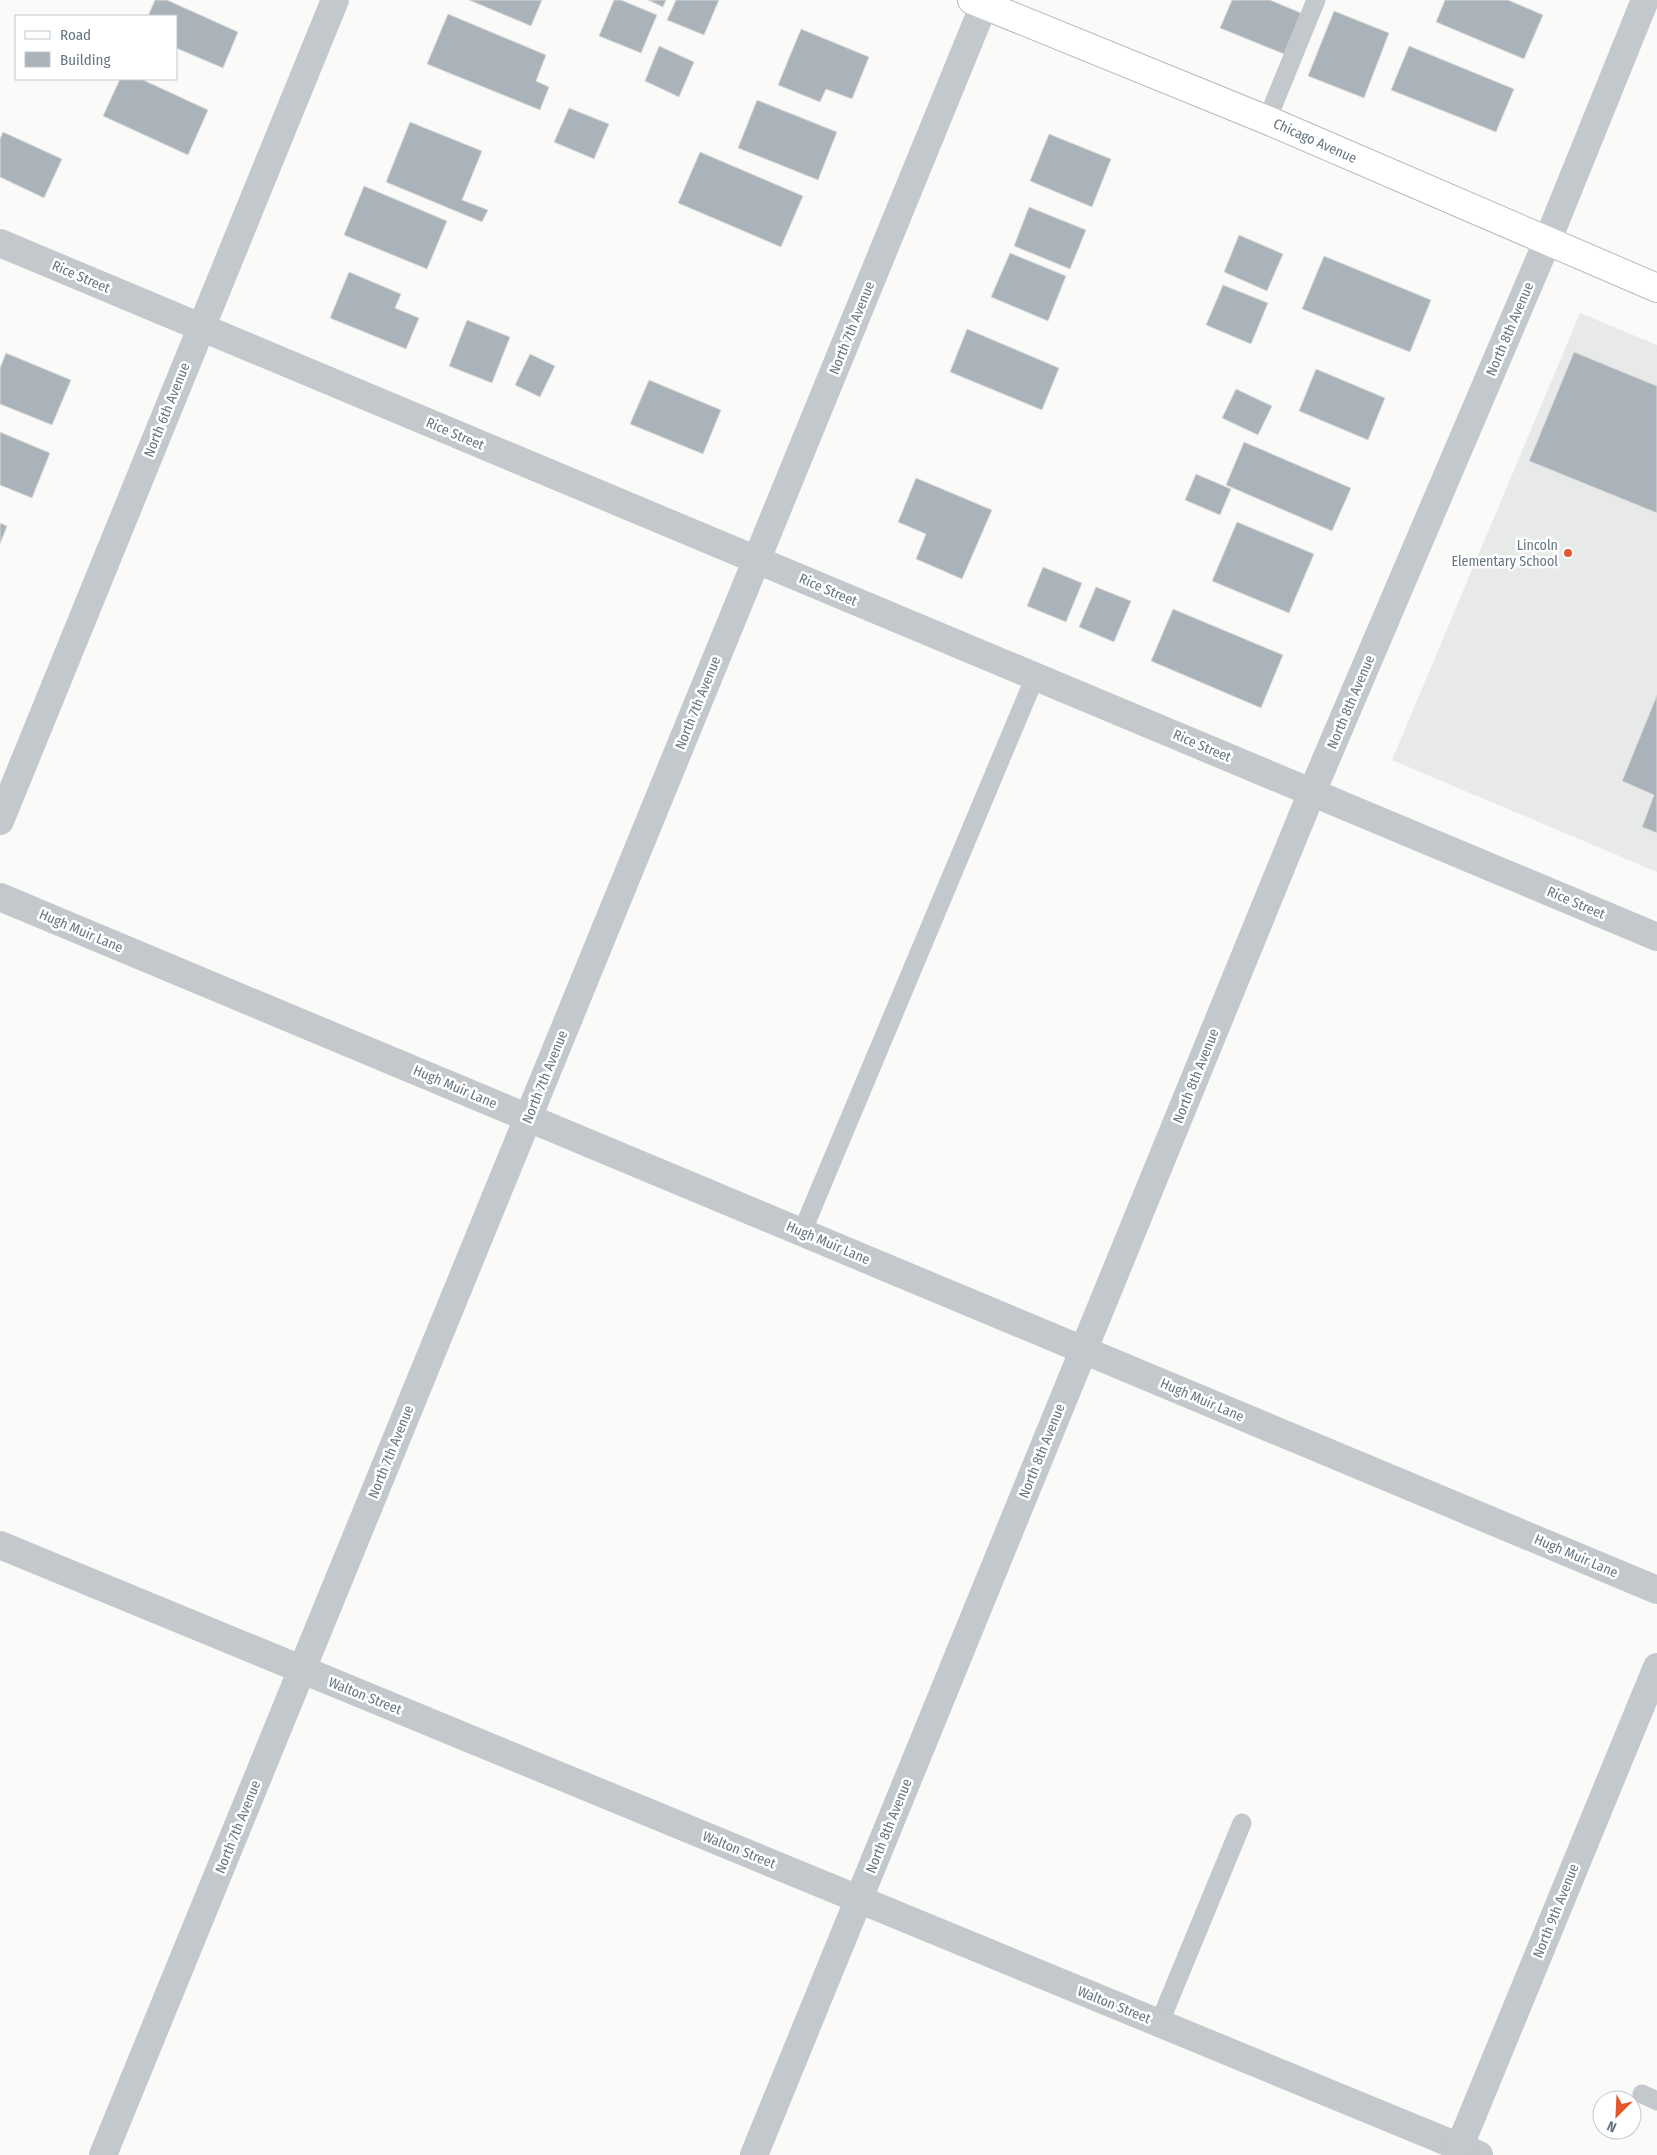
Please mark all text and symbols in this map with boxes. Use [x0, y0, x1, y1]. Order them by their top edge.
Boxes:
legend [15, 15, 178, 80]
text: Road [60, 26, 91, 44]
text: Building [60, 51, 111, 69]
street label: Chicago Avenue [1271, 115, 1359, 167]
street label: Rice Street [49, 257, 113, 297]
street label: North 7th Avenue [826, 279, 878, 377]
street label: North 8th Avenue [1483, 279, 1537, 378]
street label: North 6th Avenue [140, 360, 194, 460]
street label: Rice Street [423, 414, 487, 454]
place label: Lincoln Elementary School [1451, 537, 1558, 570]
marker: Lincoln Elementary School [1562, 547, 1574, 559]
street label: Rice Street [796, 570, 860, 610]
street label: North 8th Avenue [1324, 652, 1378, 751]
street label: North 7th Avenue [672, 654, 724, 752]
street label: Rice Street [1170, 726, 1234, 766]
street label: Rice Street [1544, 883, 1608, 923]
street label: Hugh Muir Lane [37, 906, 125, 956]
street label: North 8th Avenue [1169, 1026, 1223, 1126]
street label: North 7th Avenue [519, 1028, 571, 1126]
street label: Hugh Muir Lane [411, 1062, 499, 1112]
street label: Hugh Muir Lane [784, 1218, 872, 1268]
street label: Hugh Muir Lane [1158, 1375, 1246, 1425]
street label: North 8th Avenue [1015, 1401, 1069, 1501]
street label: North 7th Avenue [365, 1403, 417, 1501]
street label: Hugh Muir Lane [1532, 1531, 1620, 1581]
street label: Walton Street [326, 1674, 404, 1719]
street label: North 8th Avenue [862, 1776, 916, 1876]
street label: North 7th Avenue [212, 1778, 264, 1876]
street label: Walton Street [700, 1828, 778, 1873]
street label: North 9th Avenue [1529, 1861, 1583, 1961]
street label: Walton Street [1075, 1983, 1153, 2028]
north arrow [1592, 2090, 1642, 2140]
text: N [1605, 2117, 1619, 2136]

